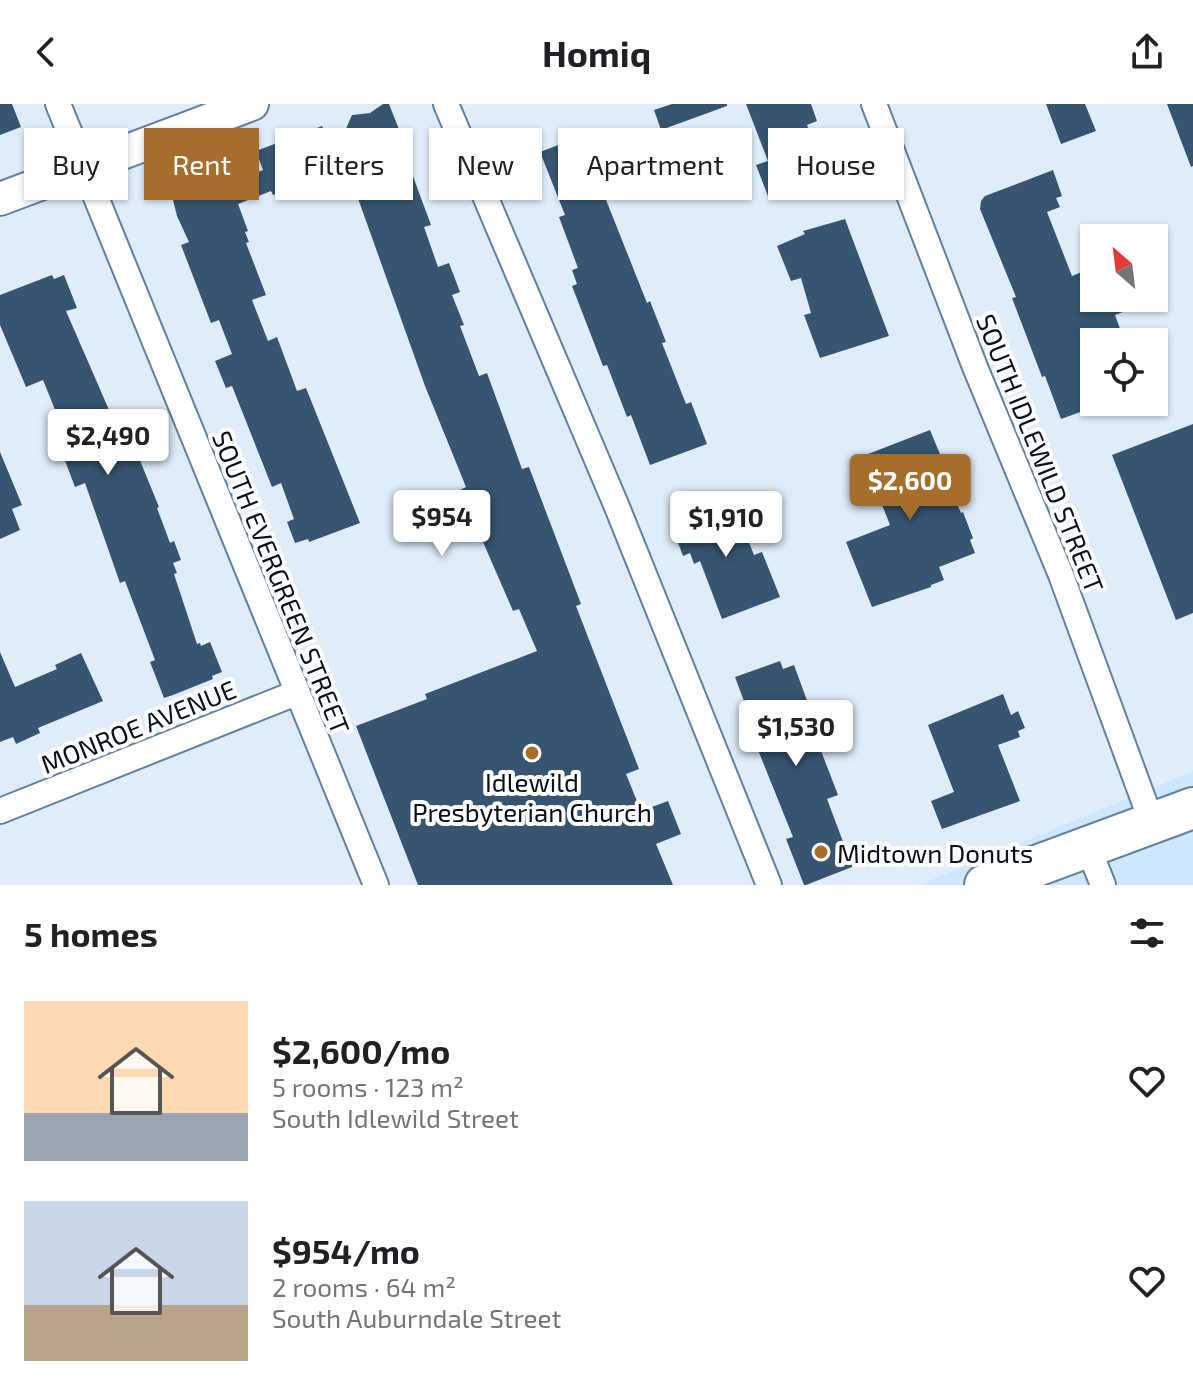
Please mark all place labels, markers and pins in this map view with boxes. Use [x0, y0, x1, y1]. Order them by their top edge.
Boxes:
pin: $2,490 [43, 409, 173, 477]
pin: $2,600 [845, 454, 975, 522]
pin: $954 [395, 490, 489, 558]
pin: $1,910 [661, 491, 791, 559]
pin: $1,530 [731, 700, 861, 768]
marker: Idlewild Presbyterian Church [523, 744, 541, 762]
place label: Idlewild Presbyterian Church [412, 766, 652, 827]
place label: Midtown Donuts [837, 837, 1033, 868]
marker: Midtown Donuts [812, 843, 830, 861]

